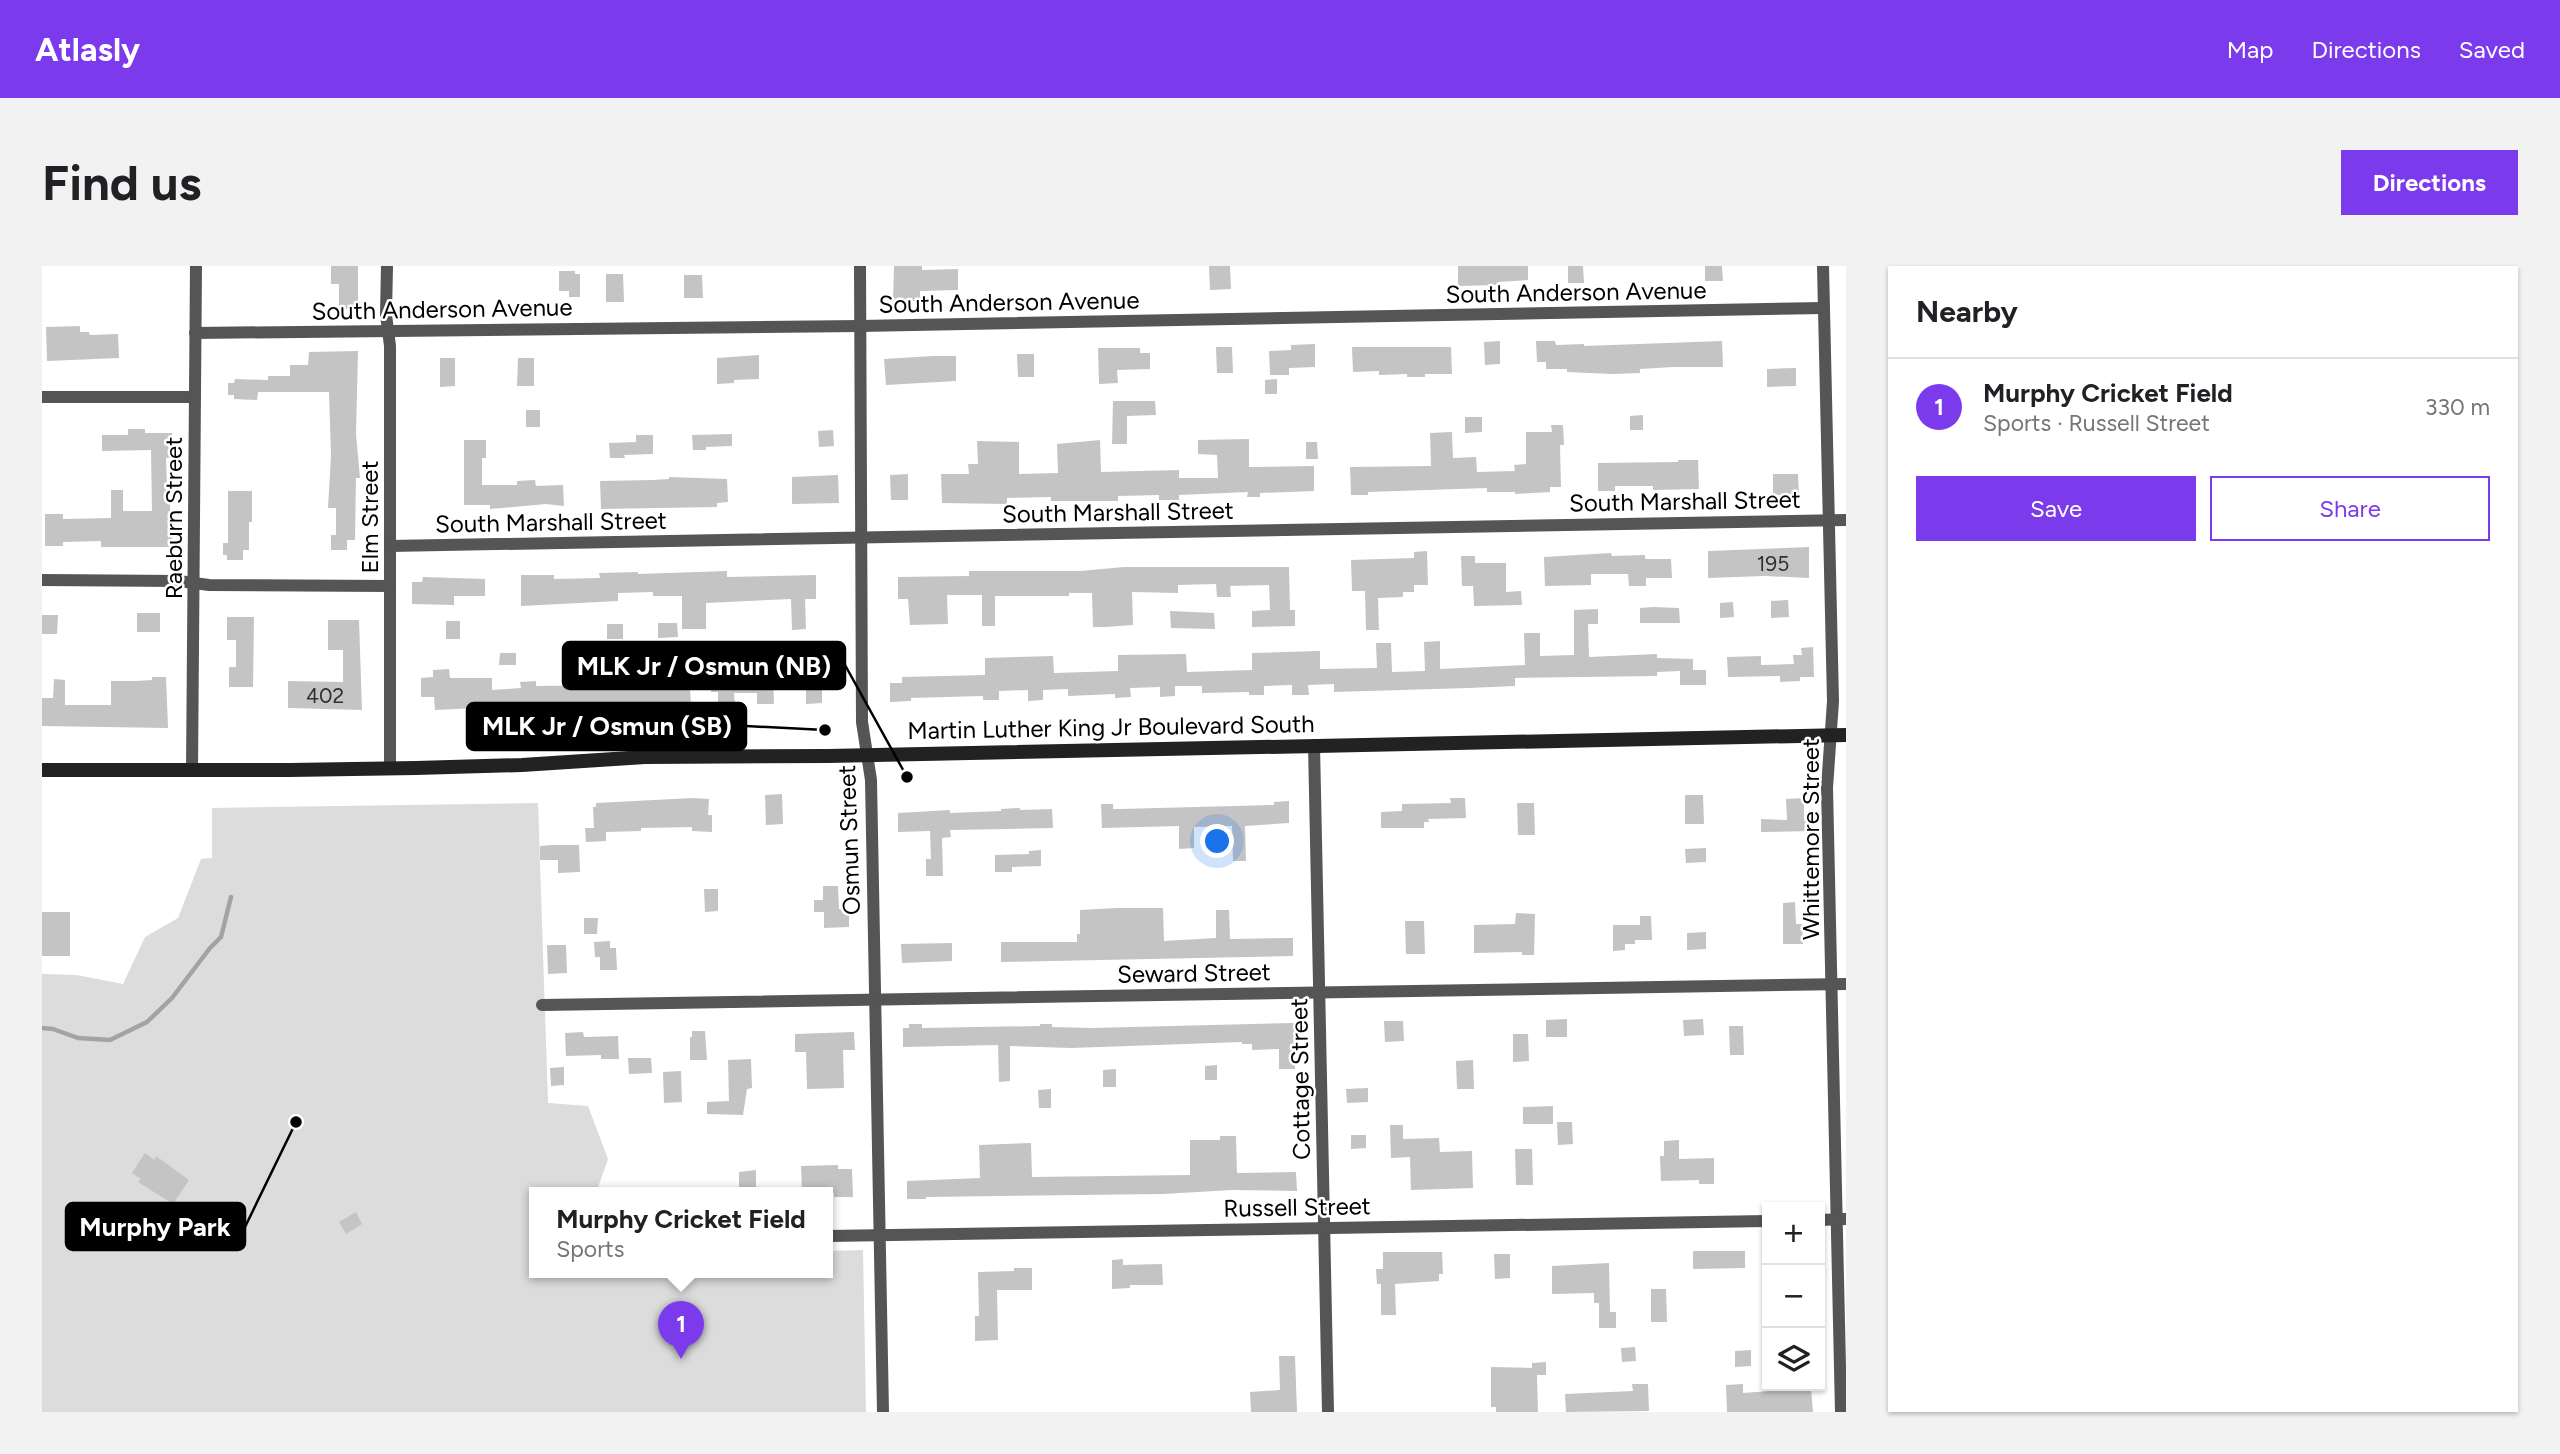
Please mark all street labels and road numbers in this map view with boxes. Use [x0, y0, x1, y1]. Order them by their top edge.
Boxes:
street label: South Anderson Avenue [1445, 275, 1707, 309]
street label: South Anderson Avenue [878, 285, 1140, 319]
street label: South Anderson Avenue [311, 292, 573, 326]
street label: Raeburn Street [159, 437, 188, 599]
street label: Elm Street [355, 460, 384, 574]
street label: South Marshall Street [1569, 484, 1801, 518]
street label: South Marshall Street [1002, 495, 1234, 529]
street label: South Marshall Street [435, 505, 667, 539]
street label: Martin Luther King Jr Boulevard South [907, 709, 1315, 745]
street label: Whittemore Street [1796, 738, 1825, 940]
street label: Osmun Street [832, 764, 866, 916]
street label: Seward Street [1117, 957, 1271, 989]
street label: Cottage Street [1284, 998, 1316, 1160]
street label: Russell Street [1223, 1191, 1371, 1223]

